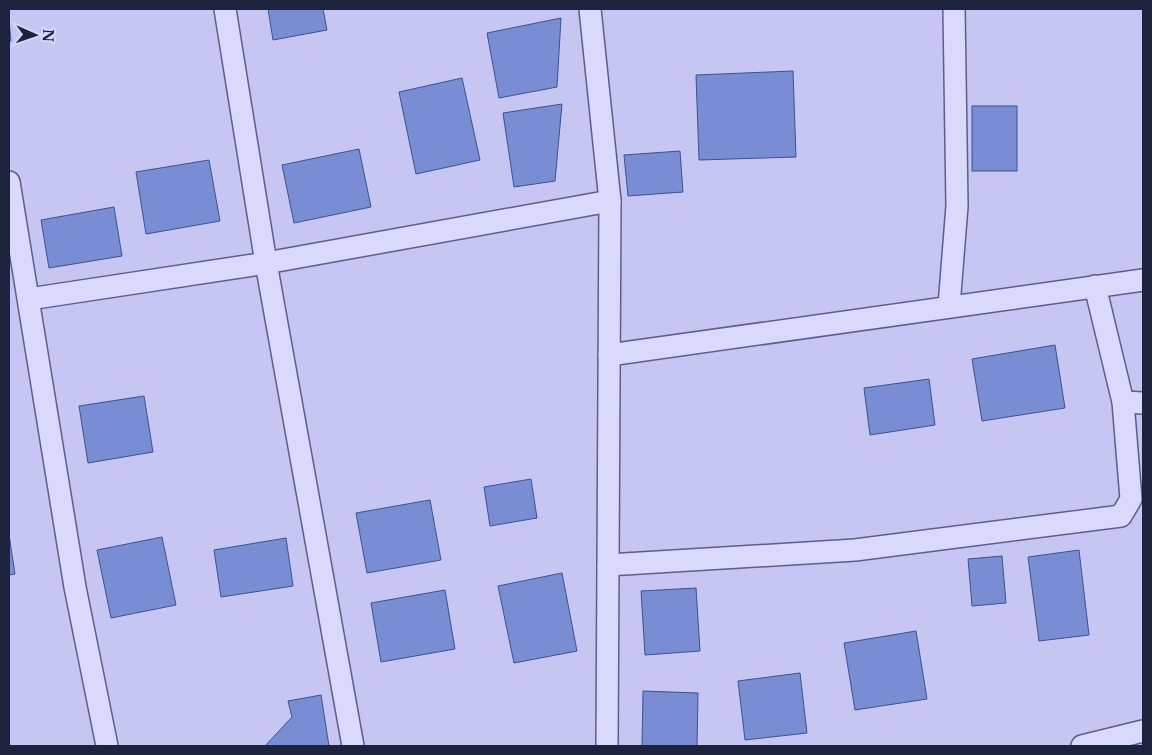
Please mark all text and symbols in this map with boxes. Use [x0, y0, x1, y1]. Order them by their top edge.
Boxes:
north arrow [10, 10, 60, 60]
text: N [39, 29, 57, 42]

